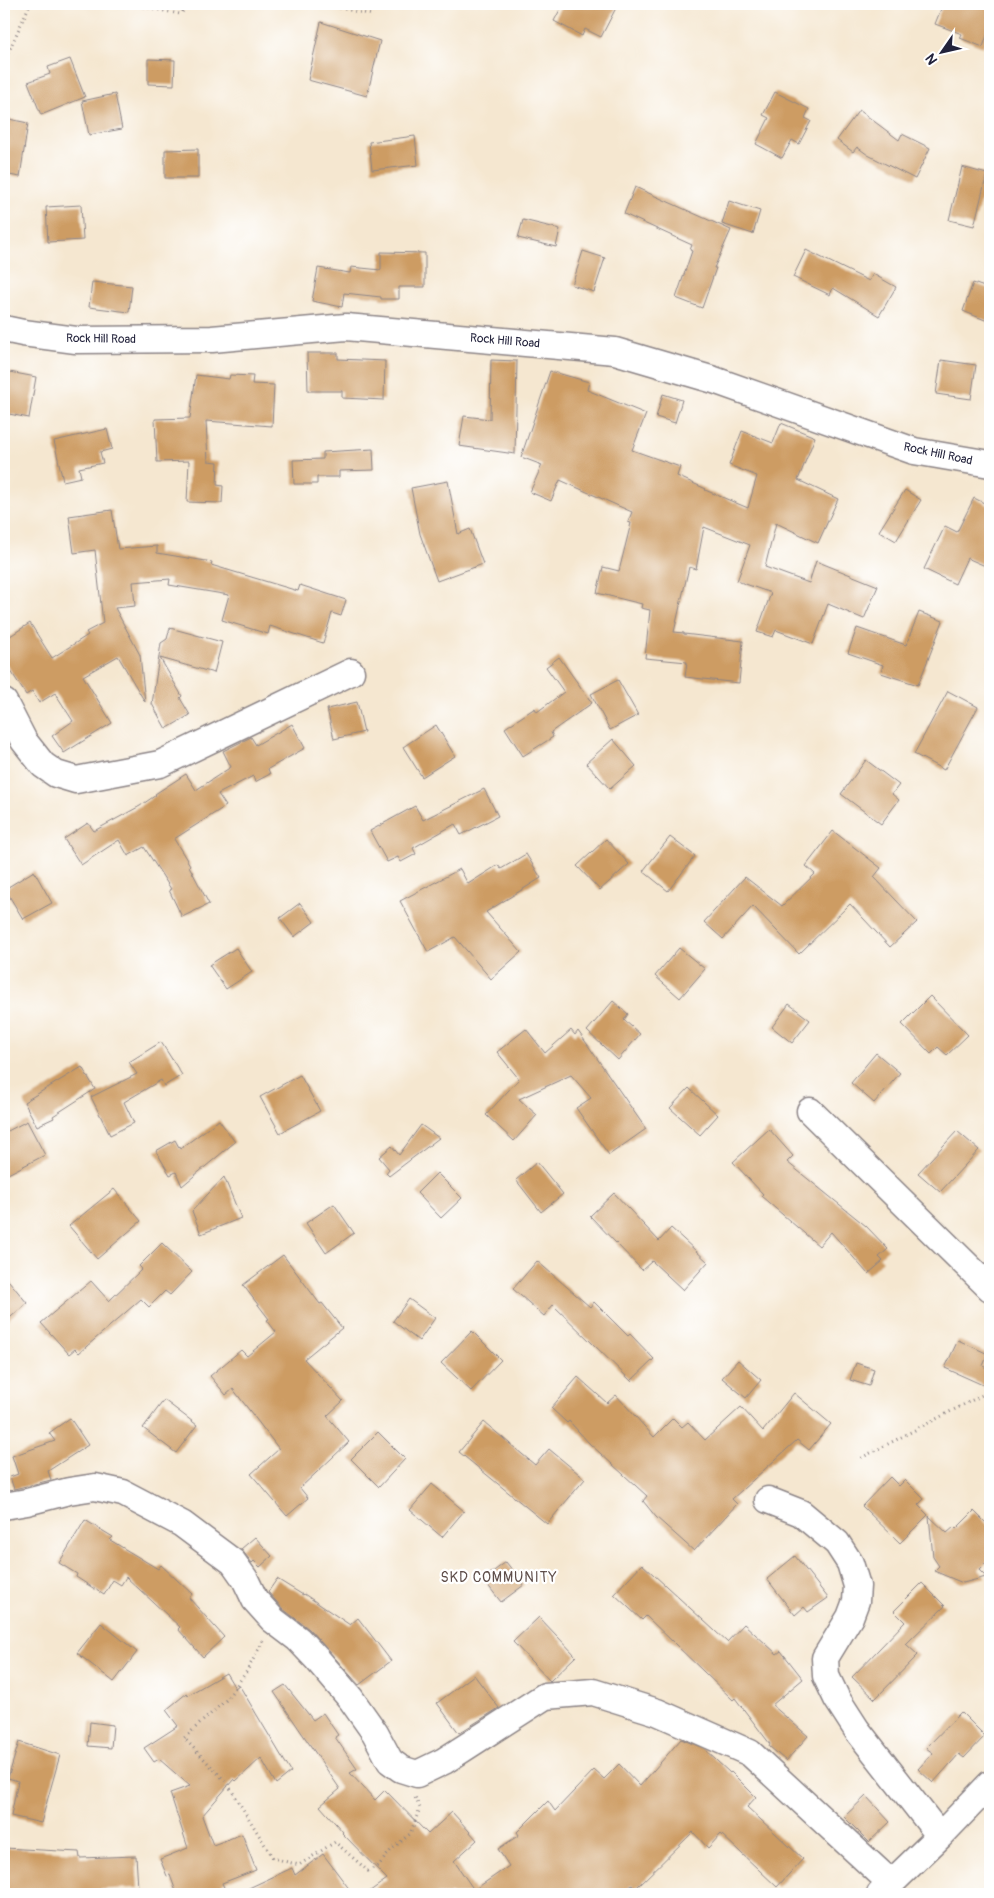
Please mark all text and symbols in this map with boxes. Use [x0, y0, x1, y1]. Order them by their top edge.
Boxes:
north arrow [916, 28, 966, 78]
text: N [922, 50, 941, 68]
street label: Rock Hill Road [469, 330, 541, 352]
street label: Rock Hill Road [66, 331, 136, 347]
street label: Rock Hill Road [902, 439, 974, 469]
district label: SKD COMMUNITY [440, 1569, 558, 1586]

